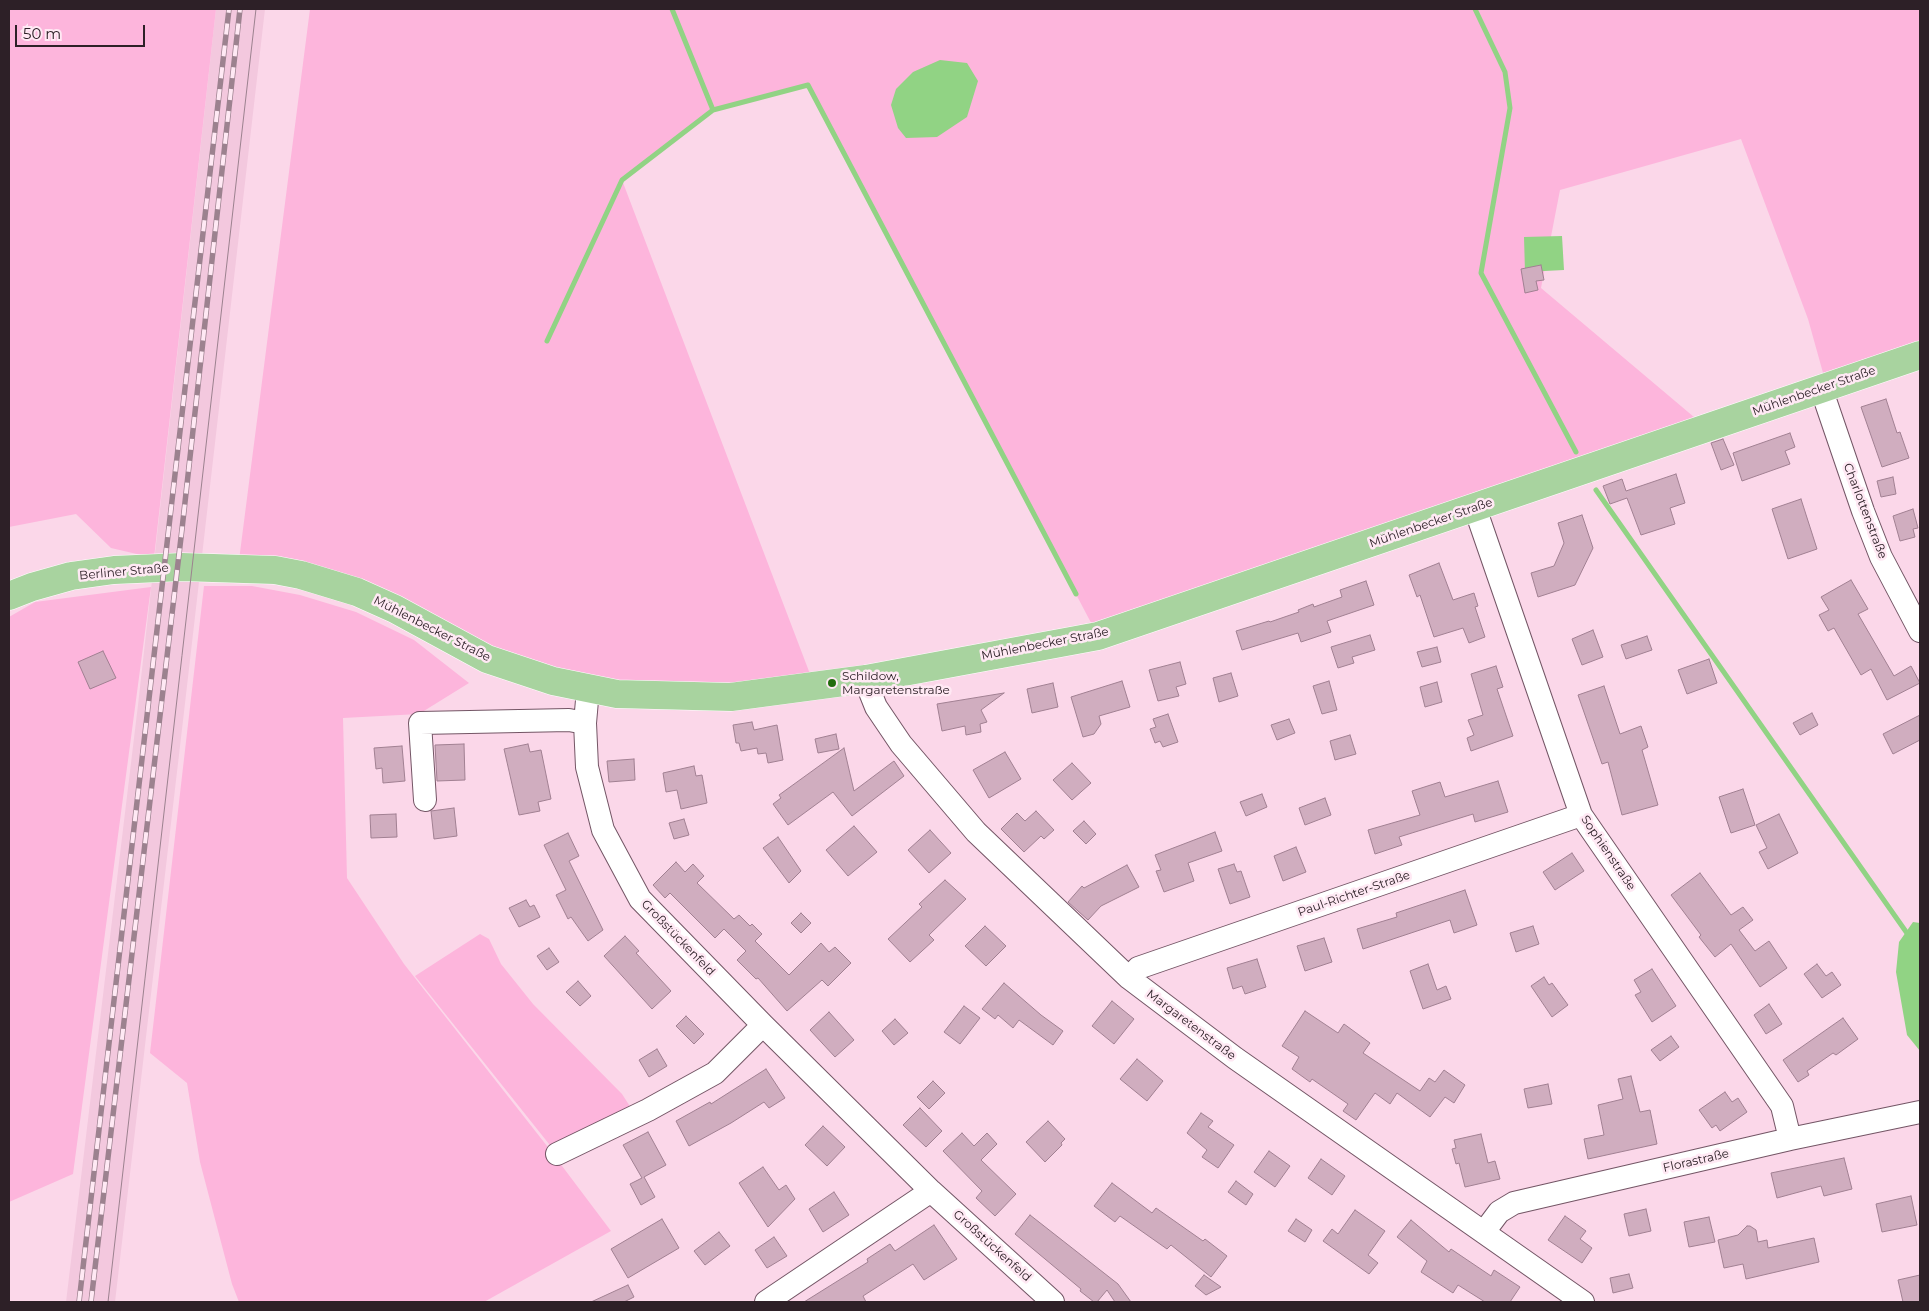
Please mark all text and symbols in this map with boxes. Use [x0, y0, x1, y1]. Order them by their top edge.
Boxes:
scale bar [18, 15, 148, 47]
text: 50 m [23, 24, 61, 43]
street label: Mühlenbecker Straße [1751, 363, 1877, 419]
street label: Charlottenstraße [1840, 461, 1890, 561]
street label: Mühlenbecker Straße [1368, 495, 1494, 551]
street label: Berliner Straße [79, 561, 169, 583]
street label: Mühlenbecker Straße [371, 593, 493, 665]
street label: Mühlenbecker Straße [980, 625, 1110, 663]
place label: Schildow, Margaretenstraße [842, 669, 950, 697]
marker: Schildow, Margaretenstraße [826, 677, 838, 689]
street label: Sophienstraße [1578, 813, 1638, 893]
street label: Paul-Richter-Straße [1296, 868, 1412, 920]
street label: Großstückenfeld [638, 897, 718, 979]
street label: Margaretenstraße [1144, 987, 1238, 1063]
street label: Florastraße [1662, 1146, 1730, 1176]
street label: Großstückenfeld [950, 1207, 1034, 1285]

